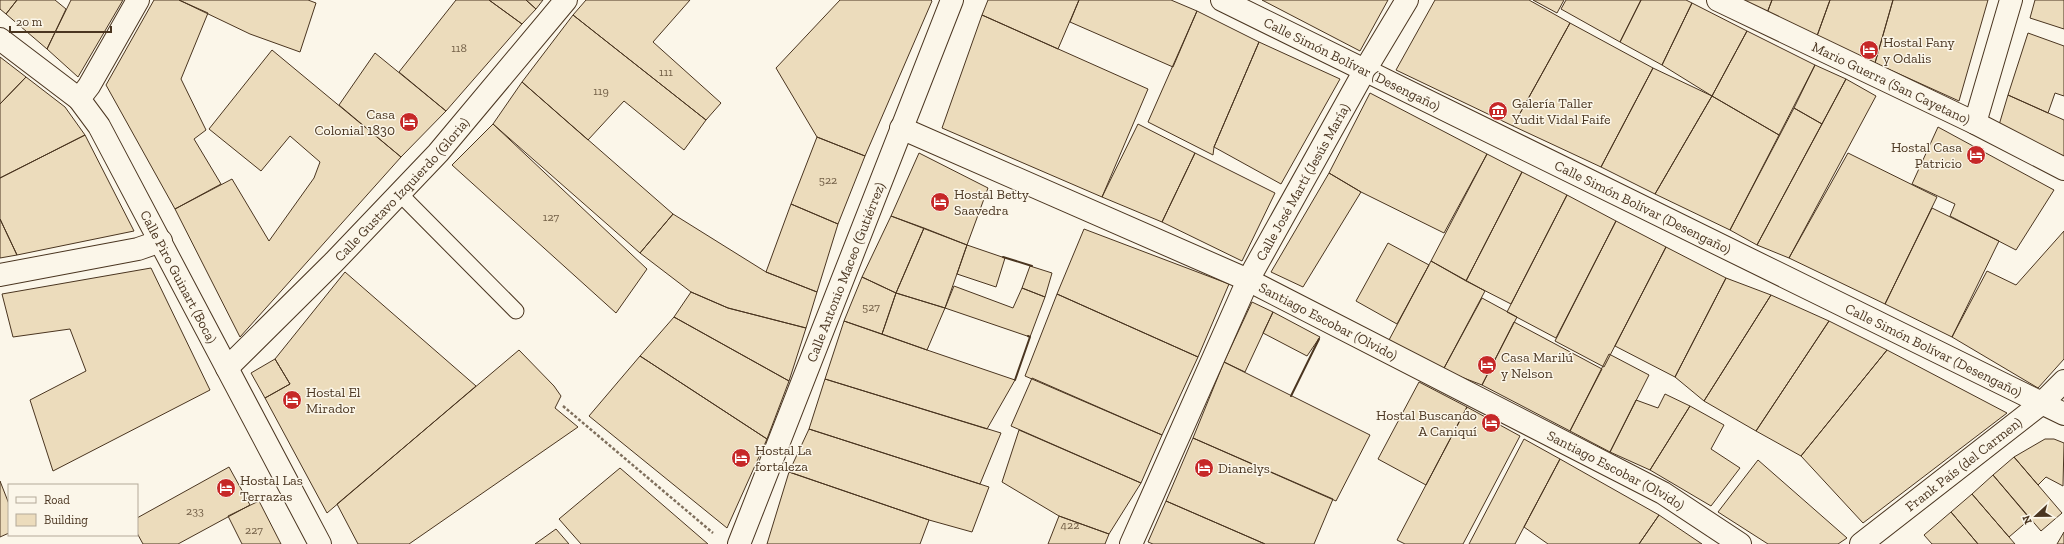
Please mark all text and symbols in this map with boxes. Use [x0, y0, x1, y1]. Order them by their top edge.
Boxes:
scale bar [10, 8, 111, 34]
street label: Calle Simón Bolívar (Desengaño) [1261, 14, 1443, 115]
text: 20 m [16, 15, 43, 29]
place label: Hostal Fany y Odalis [1883, 34, 1956, 67]
street label: Mario Guerra (San Cayetano) [1809, 38, 1973, 129]
hotel icon: Hostal Fany y Odalis [1858, 39, 1880, 61]
house number: 118 [451, 41, 467, 55]
house number: 111 [659, 65, 673, 79]
house number: 119 [593, 84, 609, 98]
place label: Galería Taller Yudit Vidal Faife [1511, 95, 1611, 128]
street label: Calle José Martí (Jesús María) [1252, 100, 1354, 264]
museum icon: Galería Taller Yudit Vidal Faife [1487, 100, 1509, 122]
place label: Casa Colonial 1830 [314, 106, 395, 139]
hotel icon: Casa Colonial 1830 [398, 111, 420, 133]
street label: Calle Gustavo Izquierdo (Gloria) [331, 114, 473, 265]
place label: Hostal Casa Patricio [1891, 139, 1962, 172]
hotel icon: Hostal Casa Patricio [1965, 144, 1987, 166]
street label: Calle Simón Bolívar (Desengaño) [1552, 157, 1734, 258]
house number: 522 [819, 173, 837, 187]
street label: Calle Antonio Maceo (Gutiérrez) [803, 180, 889, 365]
place label: Hostal Betty Saavedra [954, 186, 1030, 219]
hotel icon: Hostal Betty Saavedra [929, 191, 951, 213]
street label: Calle Piro Guinart (Boca) [136, 207, 220, 346]
house number: 127 [543, 210, 560, 224]
street label: Santiago Escobar (Olvido) [1256, 279, 1400, 364]
house number: 527 [862, 300, 880, 314]
street label: Calle Simón Bolívar (Desengaño) [1842, 300, 2025, 401]
place label: Casa Marilú y Nelson [1501, 349, 1573, 382]
hotel icon: Casa Marilú y Nelson [1476, 354, 1498, 376]
place label: Hostal El Mirador [306, 384, 361, 417]
hotel icon: Hostal El Mirador [281, 389, 303, 411]
place label: Hostal Buscando A Caniquí [1376, 407, 1477, 440]
hotel icon: Hostal Buscando A Caniquí [1480, 412, 1502, 434]
street label: Frank País (del Carmen) [1902, 414, 2026, 515]
street label: Santiago Escobar (Olvido) [1544, 427, 1688, 514]
place label: Hostal La fortaleza [755, 442, 812, 475]
hotel icon: Hostal La fortaleza [730, 447, 752, 469]
hotel icon: Dianelys [1193, 457, 1215, 479]
place label: Dianelys [1218, 460, 1270, 477]
place label: Hostal Las Terrazas [240, 472, 303, 505]
hotel icon: Hostal Las Terrazas [215, 477, 237, 499]
legend [8, 484, 138, 536]
text: Road [44, 493, 70, 507]
north arrow [2016, 496, 2056, 536]
house number: 233 [186, 504, 204, 518]
text: Building [44, 513, 88, 527]
text: N [2019, 513, 2035, 526]
house number: 422 [1061, 518, 1079, 532]
house number: 227 [245, 523, 263, 537]

